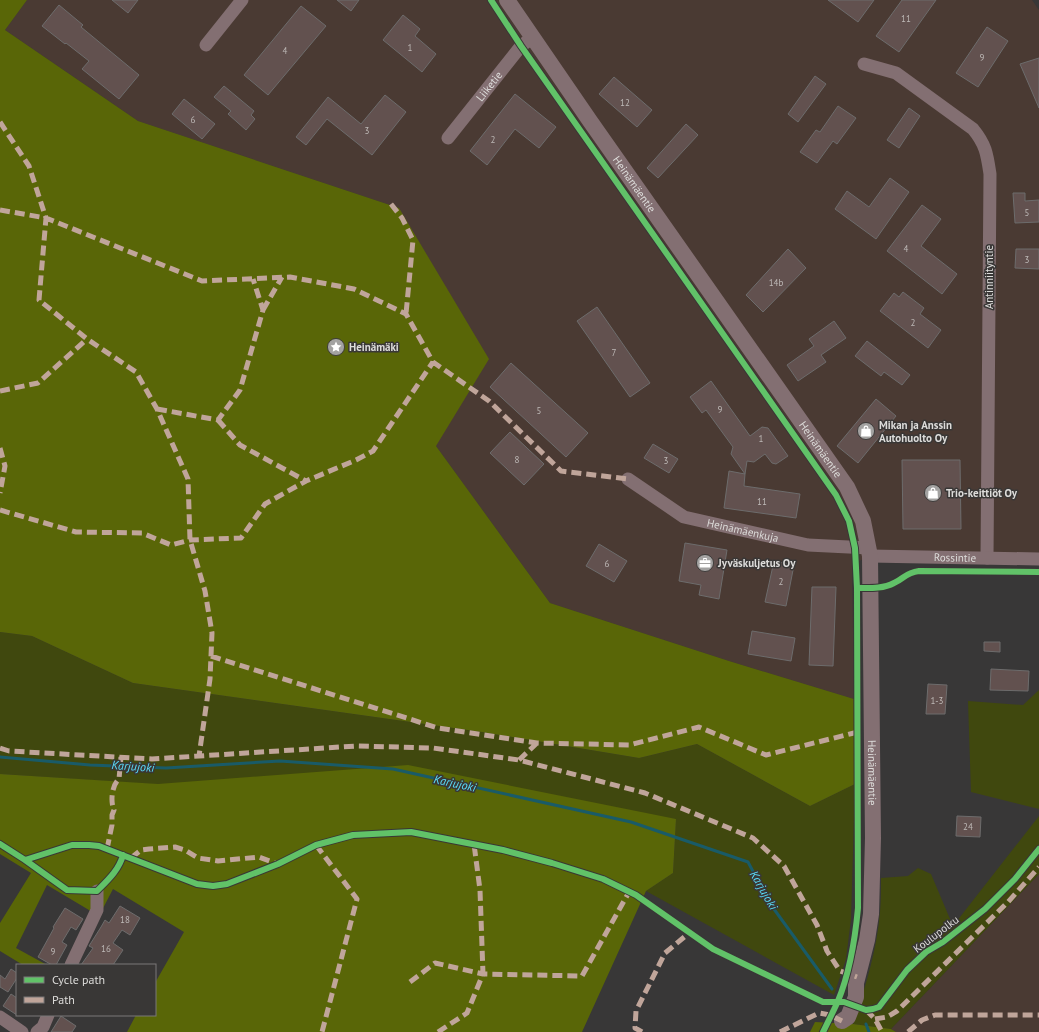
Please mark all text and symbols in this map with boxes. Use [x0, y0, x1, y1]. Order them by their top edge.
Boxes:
house number: 11 [901, 13, 911, 24]
house number: 1 [408, 42, 413, 53]
house number: 4 [283, 45, 288, 56]
house number: 9 [980, 52, 985, 63]
street label: Liiketie [473, 68, 506, 104]
house number: 12 [620, 97, 630, 108]
house number: 6 [191, 114, 196, 125]
house number: 3 [365, 125, 370, 136]
house number: 2 [491, 134, 496, 145]
street label: Heinämäentie [610, 153, 659, 216]
house number: 5 [1025, 207, 1030, 218]
house number: 4 [904, 243, 909, 254]
street label: Antinniityntie [982, 244, 996, 309]
house number: 3 [1025, 254, 1030, 265]
house number: 14b [769, 277, 783, 288]
house number: 2 [911, 317, 916, 328]
place icon: Heinämäki [326, 337, 346, 357]
place label: Heinämäki [349, 340, 399, 354]
house number: 7 [612, 347, 617, 358]
house number: 9 [718, 404, 723, 415]
house number: 5 [537, 405, 542, 416]
street label: Heinämäentie [796, 418, 845, 481]
place label: Mikan ja Anssin Autohuolto Oy [879, 418, 952, 445]
shop icon: Mikan ja Anssin Autohuolto Oy [856, 421, 876, 441]
house number: 1 [759, 433, 764, 444]
house number: 8 [515, 454, 520, 465]
house number: 3 [664, 455, 669, 466]
shop icon: Trio-keittiöt Oy [923, 483, 943, 503]
place label: Trio-keittiöt Oy [946, 486, 1018, 500]
house number: 11 [757, 496, 767, 507]
street label: Heinämäenkuja [706, 515, 780, 545]
street label: Rossintie [934, 550, 977, 565]
office icon: Jyväskuljetus Oy [695, 553, 715, 573]
place label: Jyväskuljetus Oy [717, 556, 796, 570]
house number: 6 [605, 558, 610, 569]
house number: 2 [779, 576, 784, 587]
house number: 1-3 [930, 695, 944, 706]
street label: Heinämäentie [865, 740, 880, 806]
water label: Karjujoki [111, 757, 156, 775]
water label: Karjujoki [432, 771, 478, 795]
house number: 24 [963, 821, 973, 832]
water label: Karjujoki [747, 868, 782, 913]
street label: Koulupolku [910, 912, 962, 956]
house number: 18 [120, 914, 130, 925]
house number: 16 [101, 943, 111, 954]
house number: 9 [51, 946, 56, 957]
legend [16, 964, 156, 1016]
text: Cycle path [52, 972, 105, 987]
text: Path [52, 992, 75, 1007]

